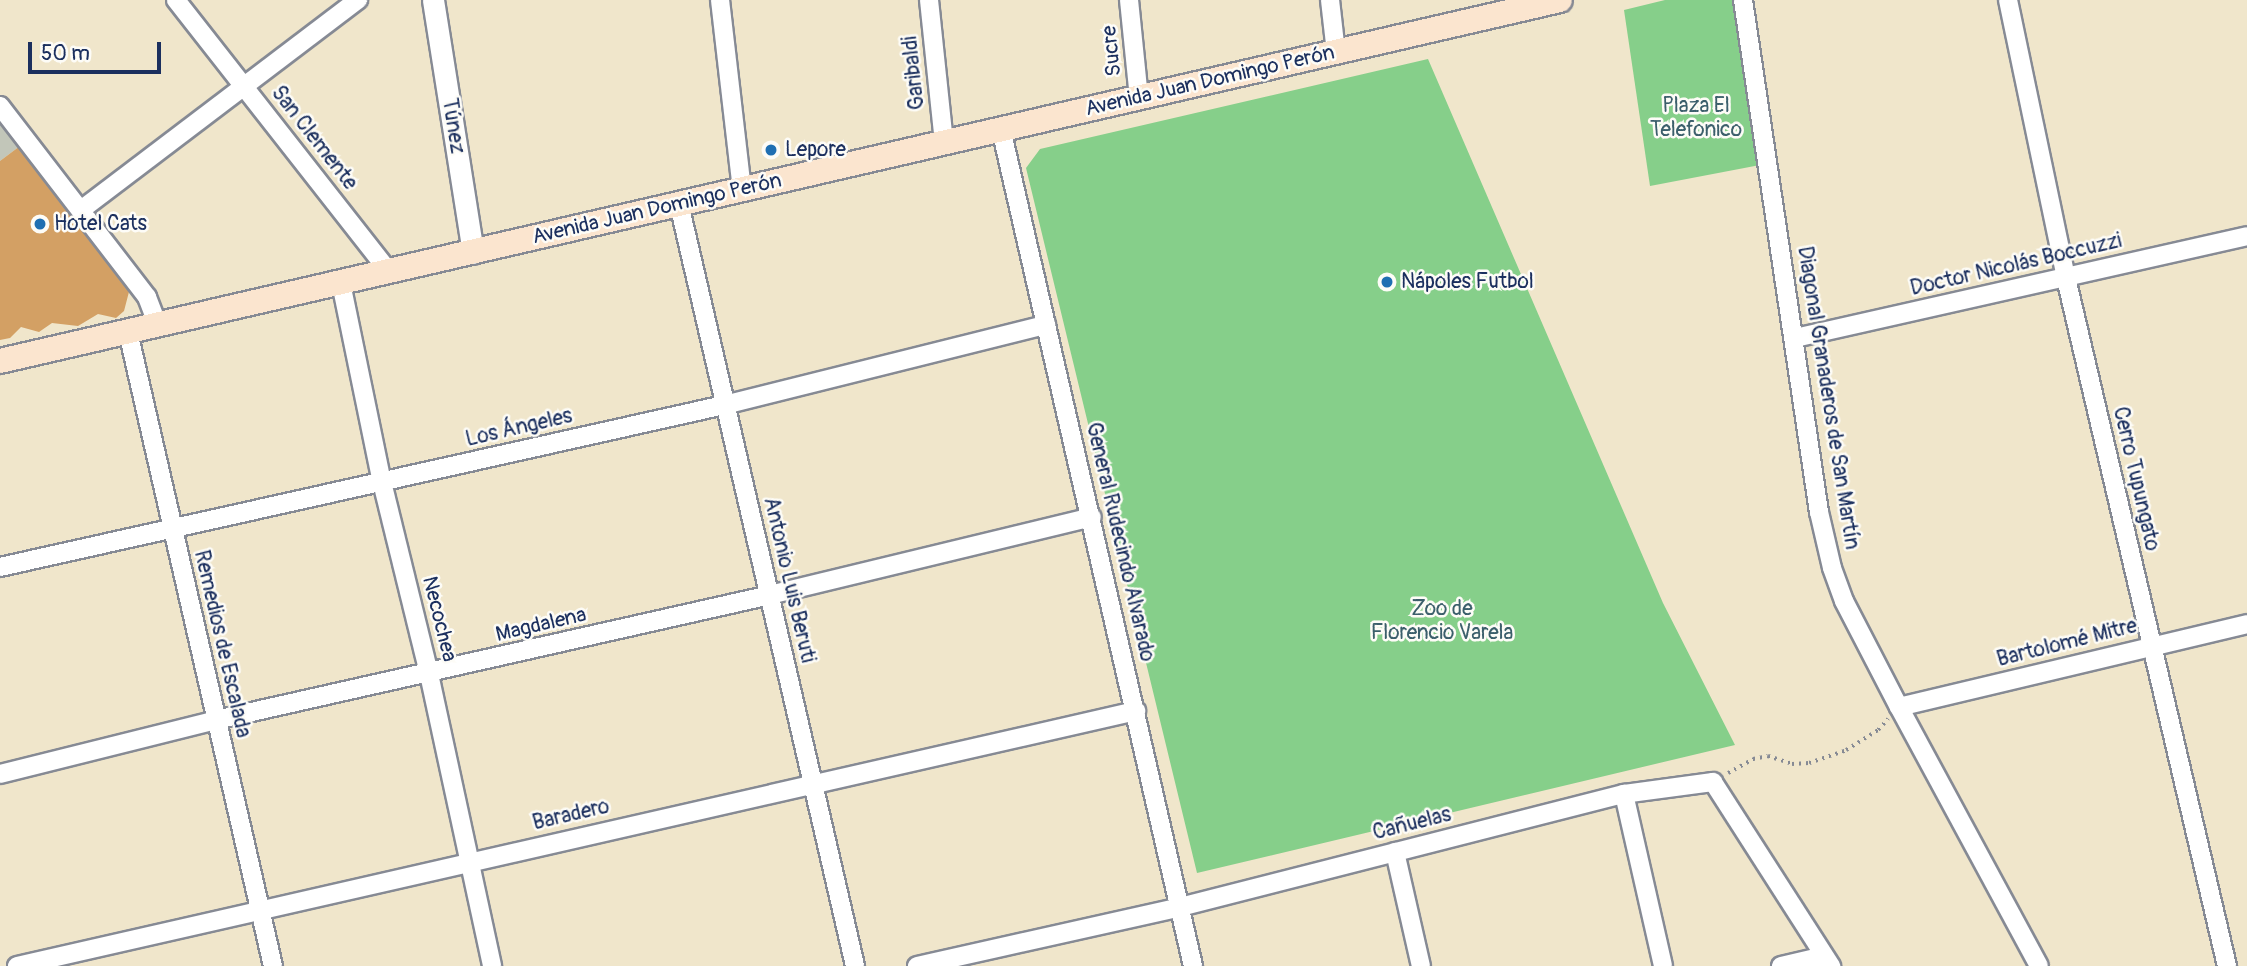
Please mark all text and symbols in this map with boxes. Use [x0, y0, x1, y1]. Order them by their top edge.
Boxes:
street label: Sucre [1097, 24, 1127, 78]
scale bar [32, 28, 164, 72]
street label: Garibaldi [898, 35, 930, 111]
text: 50 m [41, 40, 90, 67]
street label: Avenida Juan Domingo Perón [1083, 40, 1337, 122]
street label: San Clemente [266, 81, 362, 195]
park label: Plaza El Telefonico [1650, 93, 1742, 143]
street label: Túnez [436, 97, 470, 155]
place label: Lepore [785, 137, 846, 163]
marker: Lepore [763, 142, 779, 158]
street label: Avenida Juan Domingo Perón [530, 168, 784, 250]
place label: Hotel Cats [54, 211, 147, 237]
marker: Hotel Cats [32, 216, 48, 232]
street label: Doctor Nicolás Boccuzzi [1908, 228, 2124, 302]
street label: Diagonal Granaderos de San Martín [1792, 245, 1864, 551]
place label: Nápoles Futbol [1401, 269, 1534, 295]
marker: Nápoles Futbol [1379, 274, 1395, 290]
street label: Los Ángeles [463, 403, 575, 453]
street label: Cerro Tupungato [2107, 404, 2165, 554]
street label: General Rudecindo Alvarado [1080, 420, 1160, 664]
street label: Antonio Luis Beruti [758, 495, 820, 665]
street label: Remedios de Escalada [188, 548, 256, 740]
street label: Necochea [416, 574, 462, 664]
park label: Zoo de Florencio Varela [1371, 596, 1513, 646]
street label: Magdalena [493, 602, 589, 648]
street label: Bartolomé Mitre [1994, 613, 2140, 673]
street label: Baradero [530, 794, 612, 836]
street label: Cañuelas [1370, 802, 1454, 846]

